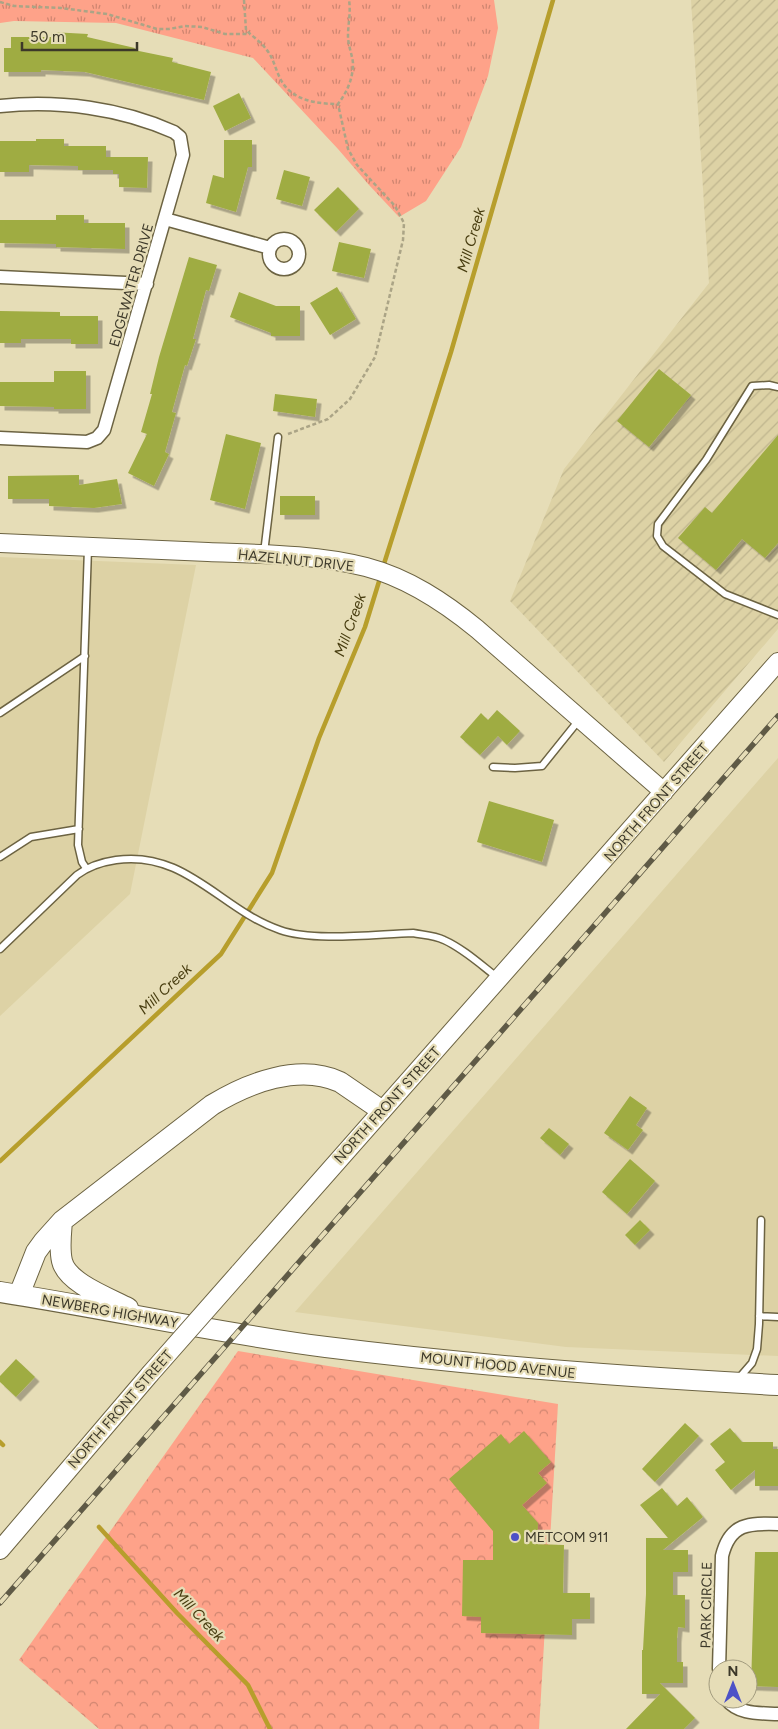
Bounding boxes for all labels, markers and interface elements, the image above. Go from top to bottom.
scale bar [22,20,138,52]
text: 50 m [30,28,65,46]
water label: Mill Creek [453,205,489,274]
street label: EDGEWATER DRIVE [106,221,157,349]
street label: HAZELNUT DRIVE [237,546,355,575]
water label: Mill Creek [330,590,370,659]
street label: NORTH FRONT STREET [601,740,712,865]
water label: Mill Creek [135,959,196,1018]
street label: NORTH FRONT STREET [331,1043,444,1167]
street label: NEWBERG HIGHWAY [40,1291,180,1332]
street label: NORTH FRONT STREET [65,1347,176,1472]
street label: MOUNT HOOD AVENUE [420,1349,576,1382]
place label: METCOM 911 [525,1529,609,1546]
marker: METCOM 911 [509,1531,521,1543]
street label: PARK CIRCLE [697,1562,716,1648]
water label: Mill Creek [170,1585,229,1646]
north arrow [708,1659,758,1709]
text: N [728,1663,738,1680]

